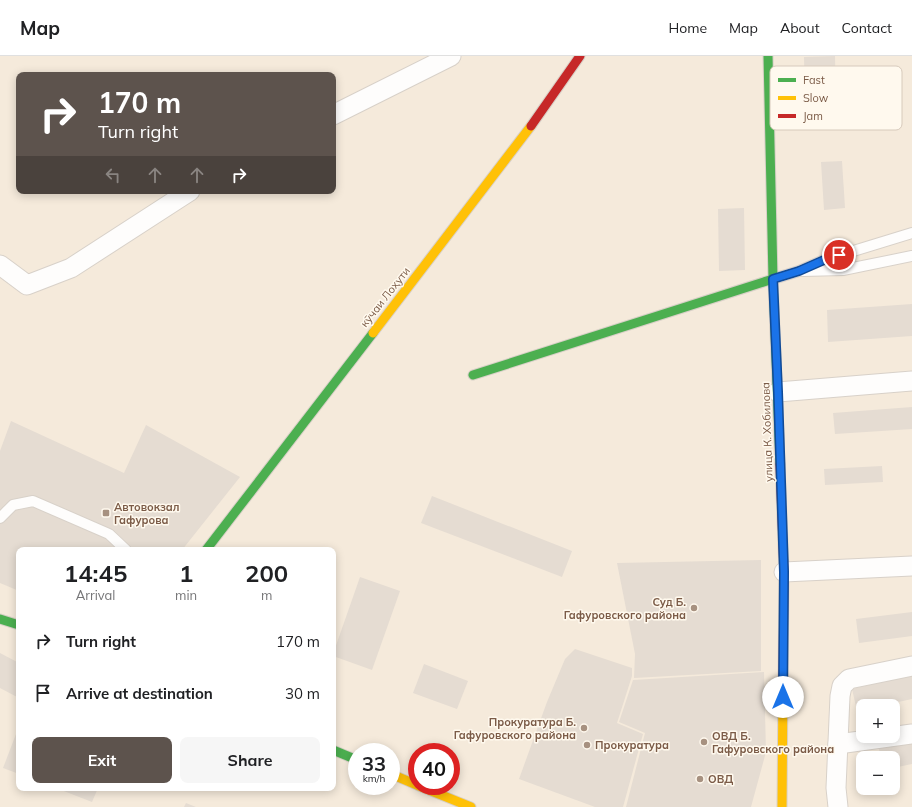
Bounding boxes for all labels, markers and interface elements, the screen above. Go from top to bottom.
text: Map [20,16,60,40]
text: Home [668,19,707,37]
text: Map [729,19,758,37]
text: About [780,19,820,37]
text: Contact [842,19,892,37]
legend [770,66,902,130]
text: Fast [803,73,825,87]
text: 170 m [98,85,181,120]
icon: right [32,88,84,140]
text: Slow [803,91,829,105]
text: Jam [803,109,823,123]
text: Turn right [98,120,178,143]
icon: left [102,164,124,186]
icon: ahead [144,164,166,186]
icon: ahead [186,164,208,186]
icon: right [228,164,250,186]
pin [822,238,856,272]
icon: arrive [828,244,850,266]
street label: кӯчаи Лоҳути [357,264,413,330]
street label: улица К. Хобилова [758,382,776,482]
place label: Автовокзал Гафурова [114,500,179,527]
marker: Автовокзал Гафурова [101,508,111,518]
text: 14:45 [64,558,127,588]
text: 1 [179,558,193,588]
text: 200 [245,558,288,588]
text: Arrival [76,587,115,603]
text: min [175,587,197,603]
text: m [261,587,272,603]
place label: Суд Б. Гафуровского района [564,595,686,622]
marker: Суд Б. Гафуровского района [689,603,699,613]
icon: right [32,630,54,652]
text: Turn right [66,632,136,651]
text: 170 m [276,632,320,651]
position arrow [762,676,804,718]
icon: arrive [32,682,54,704]
text: Arrive at destination [66,684,213,703]
text: 30 m [285,684,320,703]
map controls [856,699,900,795]
button: + [856,699,900,743]
place label: Прокуратура Б. Гафуровского района [454,715,576,742]
marker: Прокуратура Б. Гафуровского района [579,723,589,733]
place label: ОВД Б. Гафуровского района [712,729,834,756]
button: Exit [32,737,172,783]
button: Share [180,737,320,783]
marker: ОВД Б. Гафуровского района [699,737,709,747]
place label: Прокуратура [595,738,669,752]
marker: Прокуратура [582,740,592,750]
speed limit sign: 40 [408,743,460,795]
text: 33 [362,751,386,776]
button: − [856,751,900,795]
text: km/h [363,772,385,785]
place label: ОВД [708,772,733,786]
marker: ОВД [695,774,705,784]

